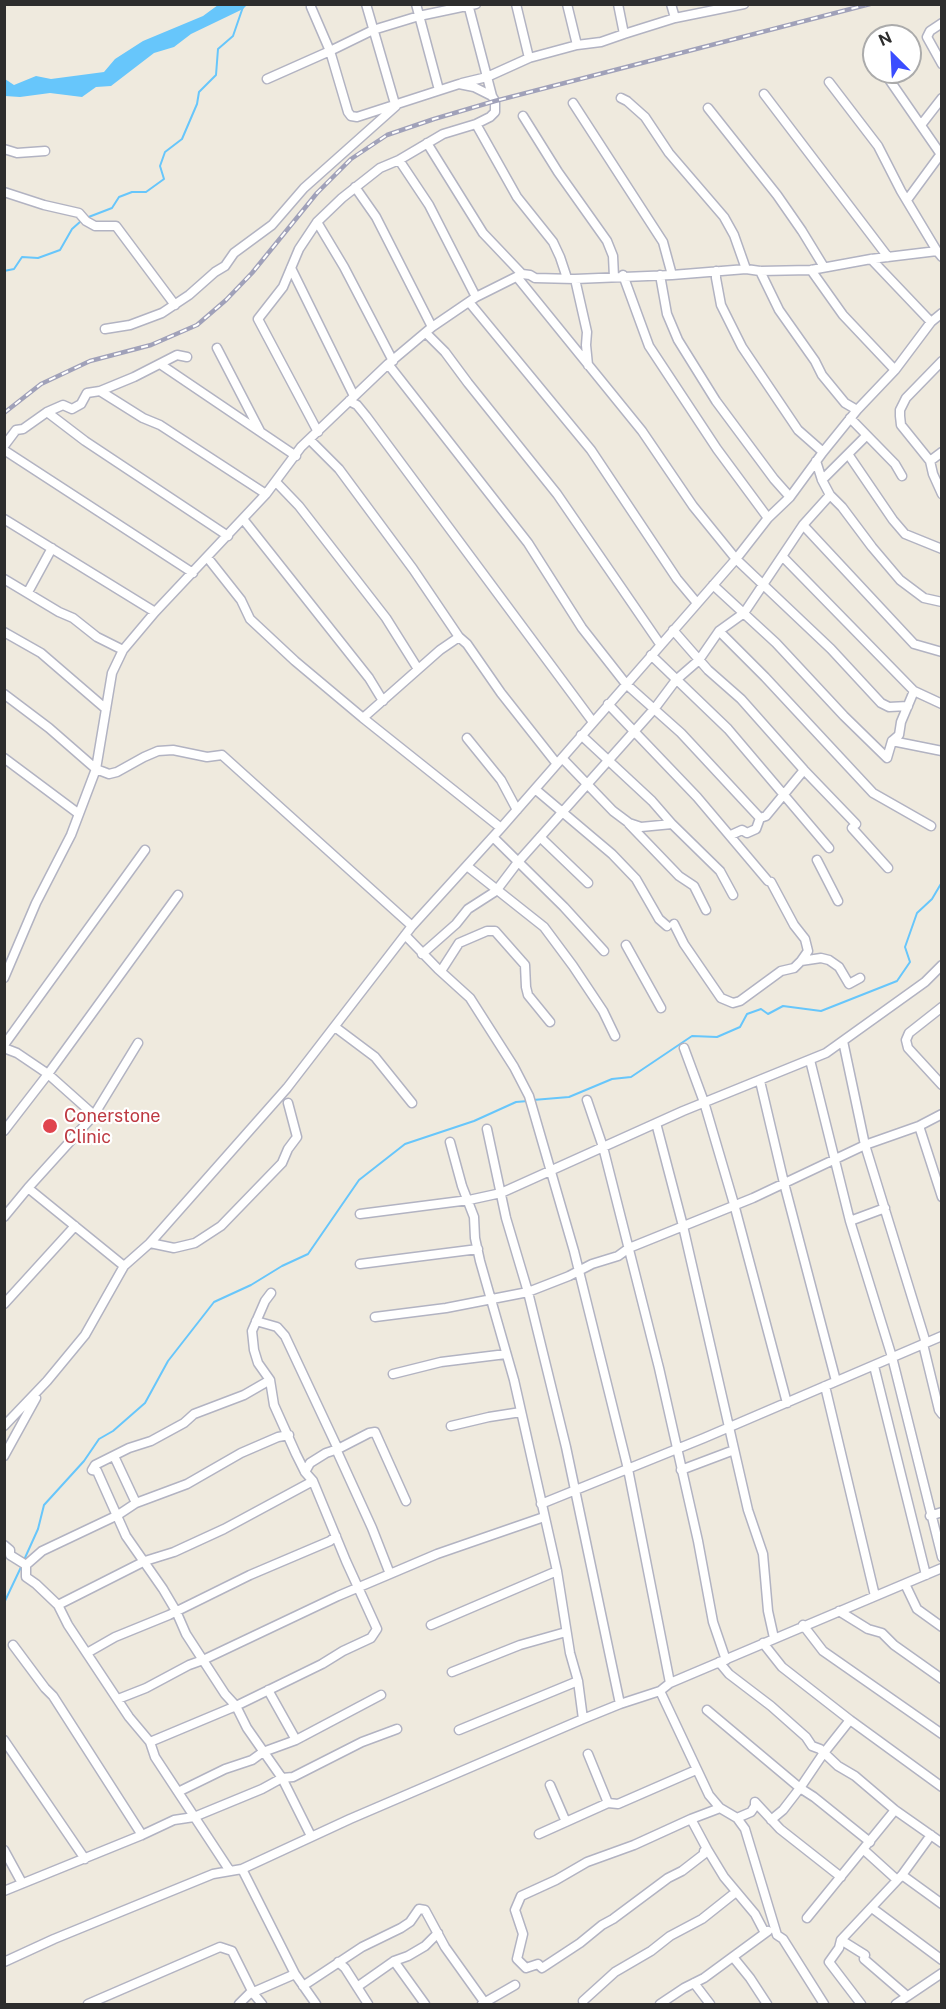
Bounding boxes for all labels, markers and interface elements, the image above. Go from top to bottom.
north arrow [862,24,922,84]
text: N [876,28,895,50]
place label: Conerstone Clinic [64,1105,161,1148]
marker: Conerstone Clinic [41,1117,59,1135]

